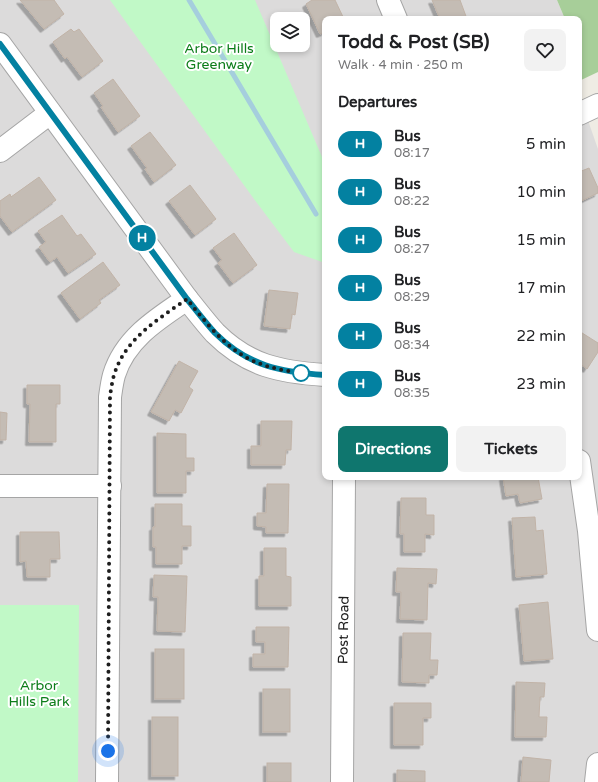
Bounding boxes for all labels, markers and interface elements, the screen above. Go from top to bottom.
map controls [270,12,310,52]
button: layers [270,12,310,52]
button: heart [524,29,566,71]
text: Todd & Post (SB) [338,31,489,53]
park label: Arbor Hills Greenway [184,40,254,73]
text: Walk · 4 min · 250 m [338,57,463,73]
text: Departures [338,93,417,111]
text: Bus [394,127,421,145]
text: H [355,135,365,152]
text: 5 min [526,135,566,153]
text: 08:17 [394,145,430,161]
text: Bus [394,175,421,193]
text: H [355,183,365,200]
text: 10 min [517,183,566,201]
text: 08:22 [394,193,430,209]
text: Bus [394,223,421,241]
line badge: H [129,225,155,251]
text: H [137,229,147,246]
text: H [355,231,365,248]
text: 15 min [517,231,566,249]
text: 08:27 [394,241,430,257]
text: Bus [394,271,421,289]
text: H [355,279,365,296]
text: 17 min [517,279,566,297]
text: 08:29 [394,289,430,305]
text: Bus [394,319,421,337]
text: H [355,327,365,344]
text: 22 min [517,327,566,345]
text: 08:34 [394,337,430,353]
unlabelled marker [292,364,310,382]
text: Bus [394,367,421,385]
text: H [355,375,365,392]
text: 23 min [517,375,566,393]
text: 08:35 [394,385,430,401]
button: Directions [338,426,448,472]
button: Tickets [456,426,566,472]
street label: Post Road [334,596,353,664]
park label: Arbor Hills Park [8,677,70,710]
your location [98,741,118,761]

